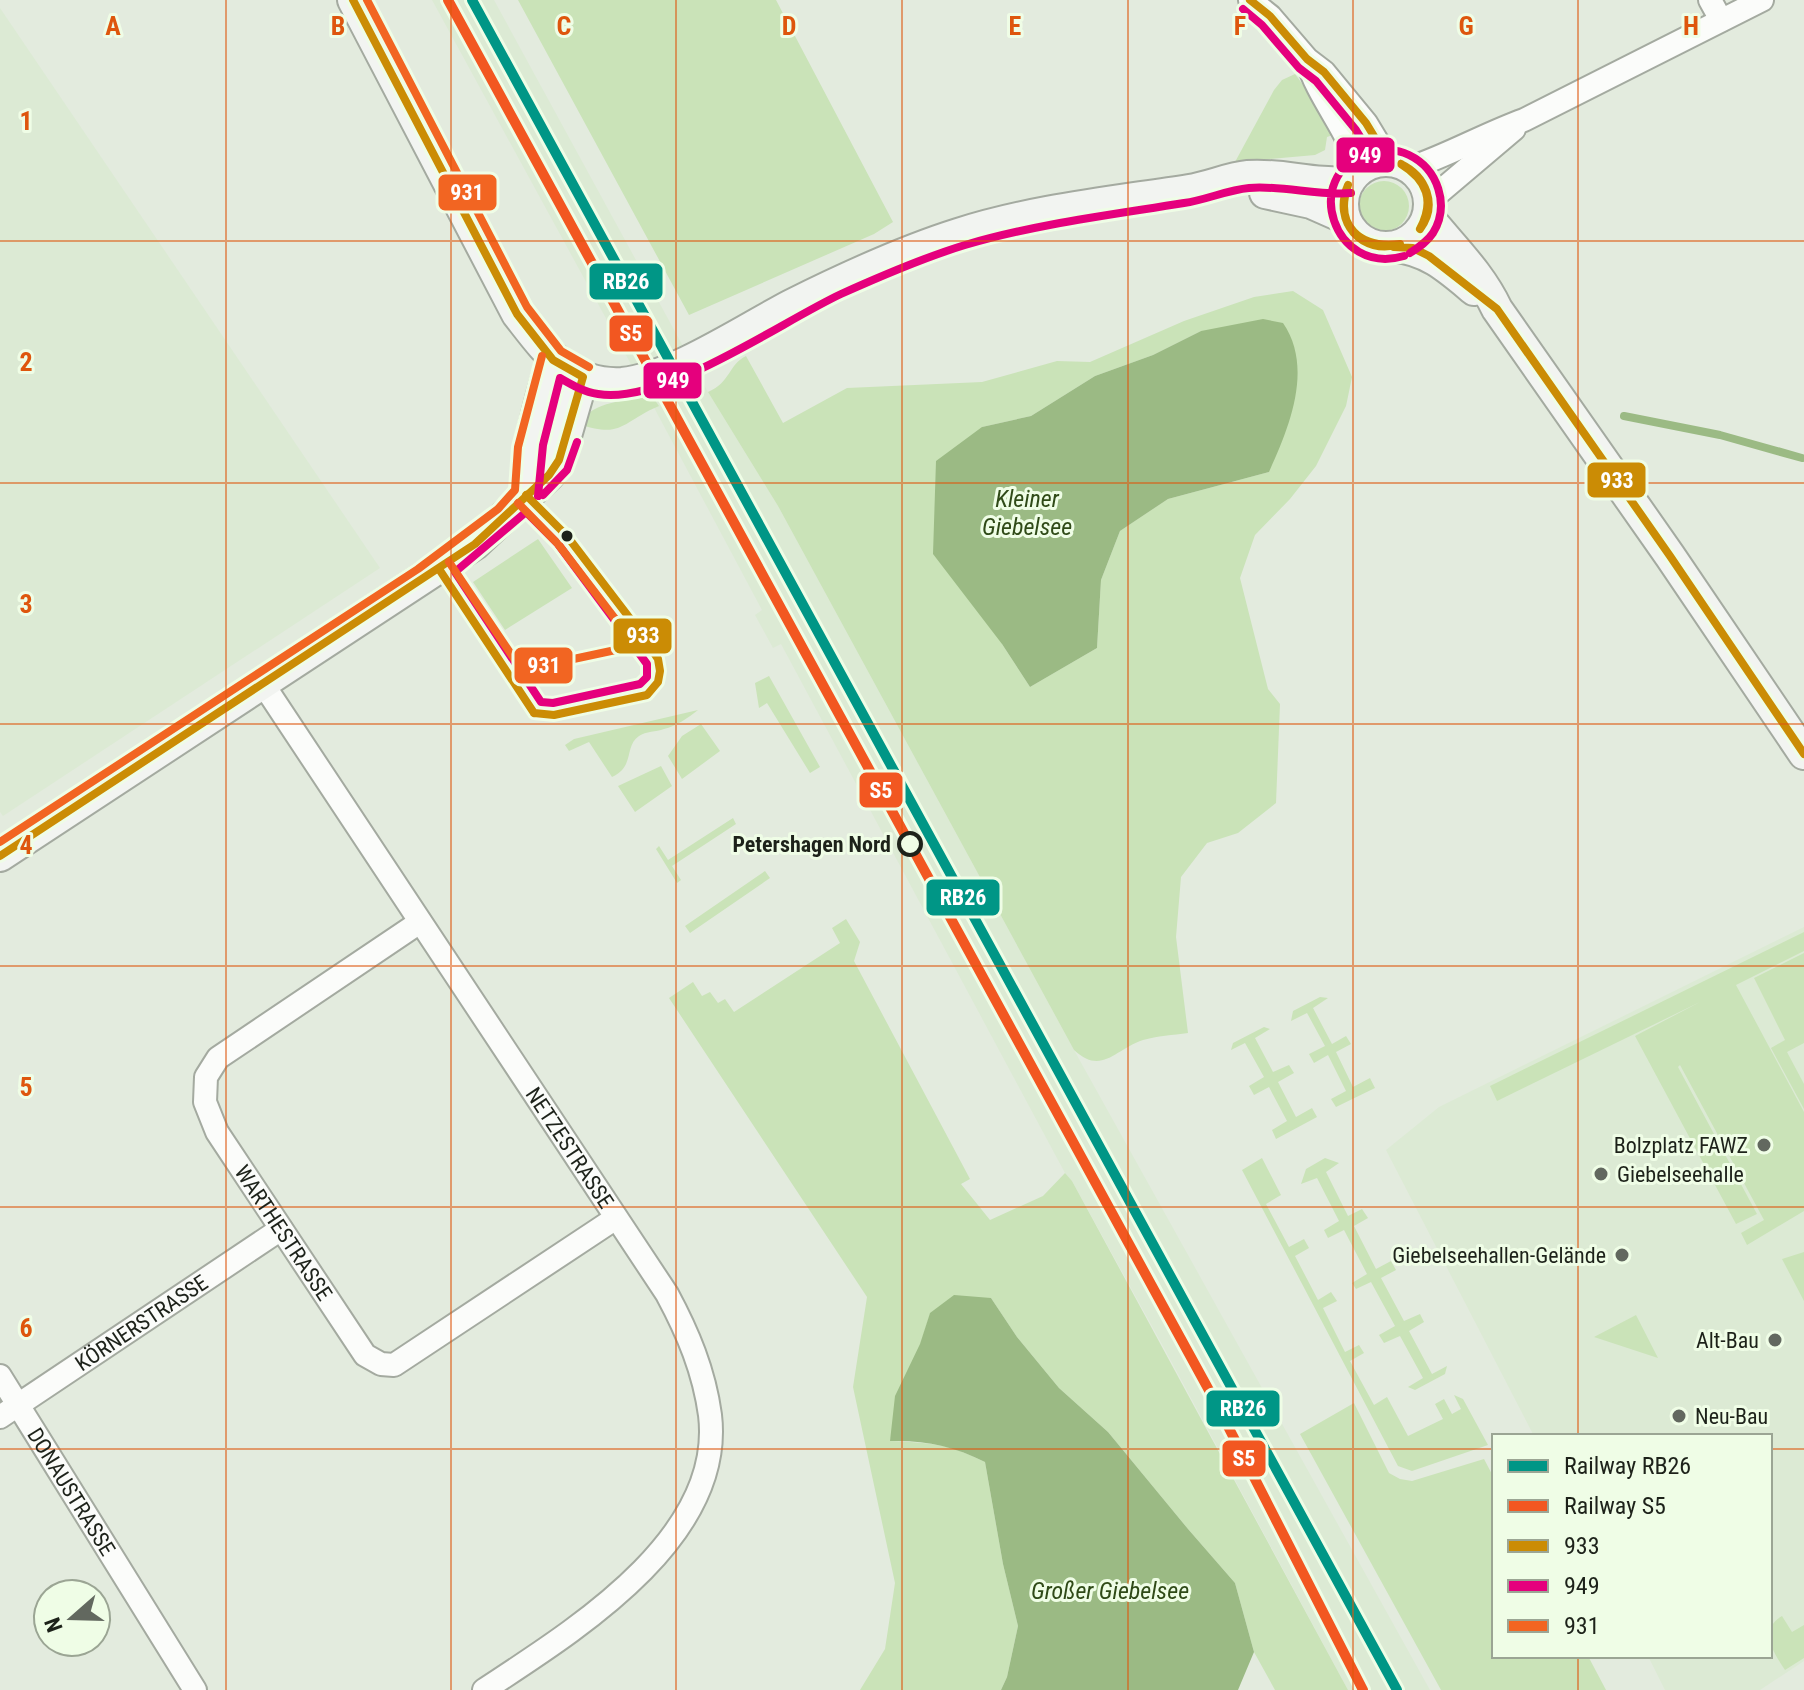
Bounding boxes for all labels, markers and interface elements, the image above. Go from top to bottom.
text: A [105,11,121,41]
text: B [331,11,345,41]
text: C [557,11,572,41]
text: D [782,11,796,41]
text: E [1009,11,1022,41]
text: F [1234,11,1246,41]
text: G [1458,11,1474,41]
text: H [1683,11,1699,41]
text: 1 [19,106,33,136]
line badge: 949 [1335,136,1396,174]
text: 949 [1348,143,1382,168]
line badge: 931 [437,173,498,212]
text: 931 [450,180,484,205]
line badge: RB26 [588,262,664,301]
text: RB26 [603,269,649,294]
line badge: S5 [608,314,654,353]
text: S5 [620,321,643,346]
text: 2 [19,347,33,377]
line badge: 949 [642,361,703,400]
text: 949 [656,368,690,393]
line badge: 933 [1586,461,1647,499]
text: 933 [1600,468,1634,493]
water label: Kleiner Giebelsee [982,485,1072,541]
unlabelled marker [559,528,575,544]
text: 3 [19,589,33,619]
line badge: 933 [612,617,673,655]
text: 933 [626,623,660,648]
line badge: 931 [513,646,574,685]
text: 931 [527,653,561,678]
line badge: S5 [858,771,904,809]
text: S5 [870,778,893,803]
text: 4 [19,830,33,860]
place label: Petershagen Nord [732,832,891,857]
marker: Petershagen Nord [898,832,922,856]
line badge: RB26 [925,878,1001,917]
text: RB26 [940,885,986,910]
text: 5 [19,1072,33,1102]
street label: NETZESTRASSE [521,1082,619,1213]
place label: Bolzplatz FAWZ [1614,1133,1748,1158]
marker: Bolzplatz FAWZ [1755,1136,1773,1154]
street label: WARTHESTRASSE [230,1160,338,1305]
place label: Giebelseehalle [1617,1162,1744,1187]
marker: Giebelseehalle [1592,1165,1610,1183]
place label: Giebelseehallen-Gelände [1392,1243,1606,1268]
marker: Giebelseehallen-Gelände [1613,1246,1631,1264]
street label: KÖRNERSTRASSE [70,1269,212,1376]
text: 6 [19,1313,33,1343]
place label: Alt-Bau [1696,1328,1759,1353]
marker: Alt-Bau [1766,1331,1784,1349]
line badge: RB26 [1205,1389,1281,1428]
text: RB26 [1220,1396,1266,1421]
place label: Neu-Bau [1695,1404,1768,1429]
marker: Neu-Bau [1670,1407,1688,1425]
street label: DONAUSTRASSE [23,1423,121,1560]
legend [1492,1434,1772,1658]
line badge: S5 [1221,1439,1267,1478]
text: S5 [1233,1446,1256,1471]
text: Railway RB26 [1564,1452,1691,1480]
text: Railway S5 [1564,1492,1666,1520]
text: 933 [1564,1532,1600,1560]
text: 949 [1564,1572,1600,1600]
water label: Großer Giebelsee [1031,1577,1189,1605]
north arrow [32,1578,112,1658]
text: 931 [1564,1612,1600,1640]
text: N [40,1614,68,1635]

